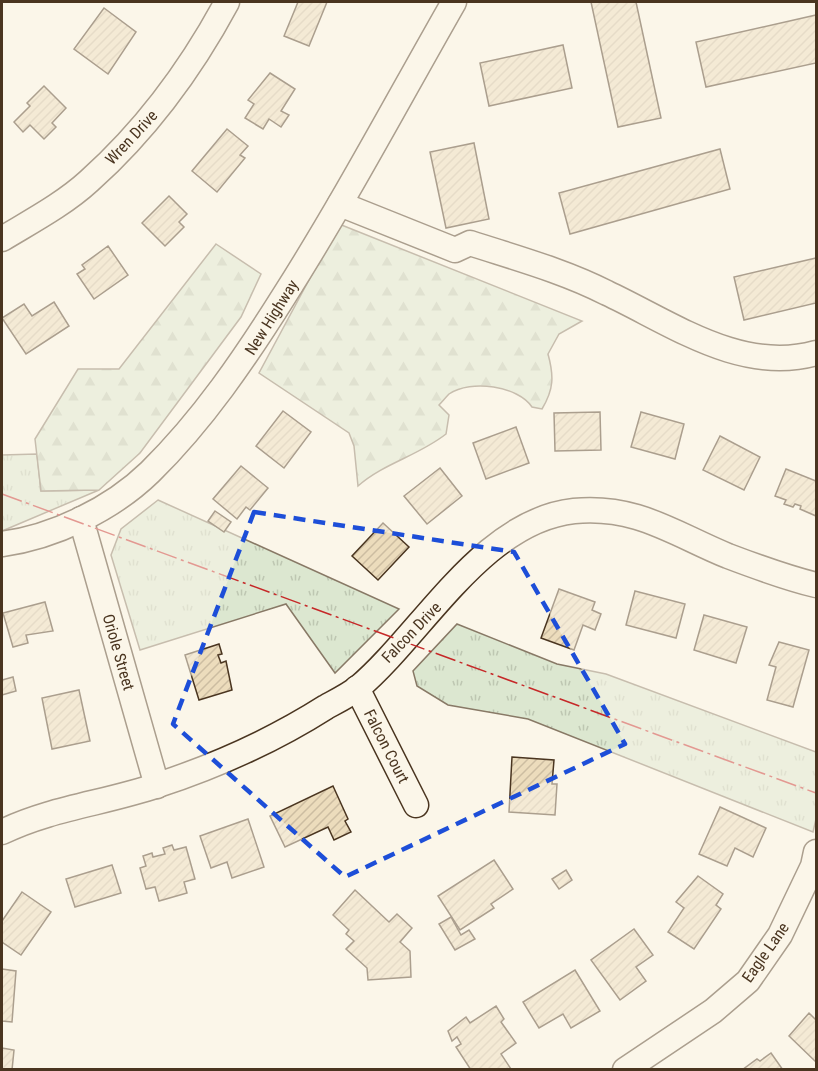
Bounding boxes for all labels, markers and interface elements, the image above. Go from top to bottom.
street label: Wren Drive [101,106,161,169]
street label: New Highway [241,276,302,358]
street label: Falcon Drive [378,598,445,667]
street label: Oriole Street [99,612,139,693]
street label: Falcon Court [360,706,413,787]
street label: Eagle Lane [738,919,793,986]

